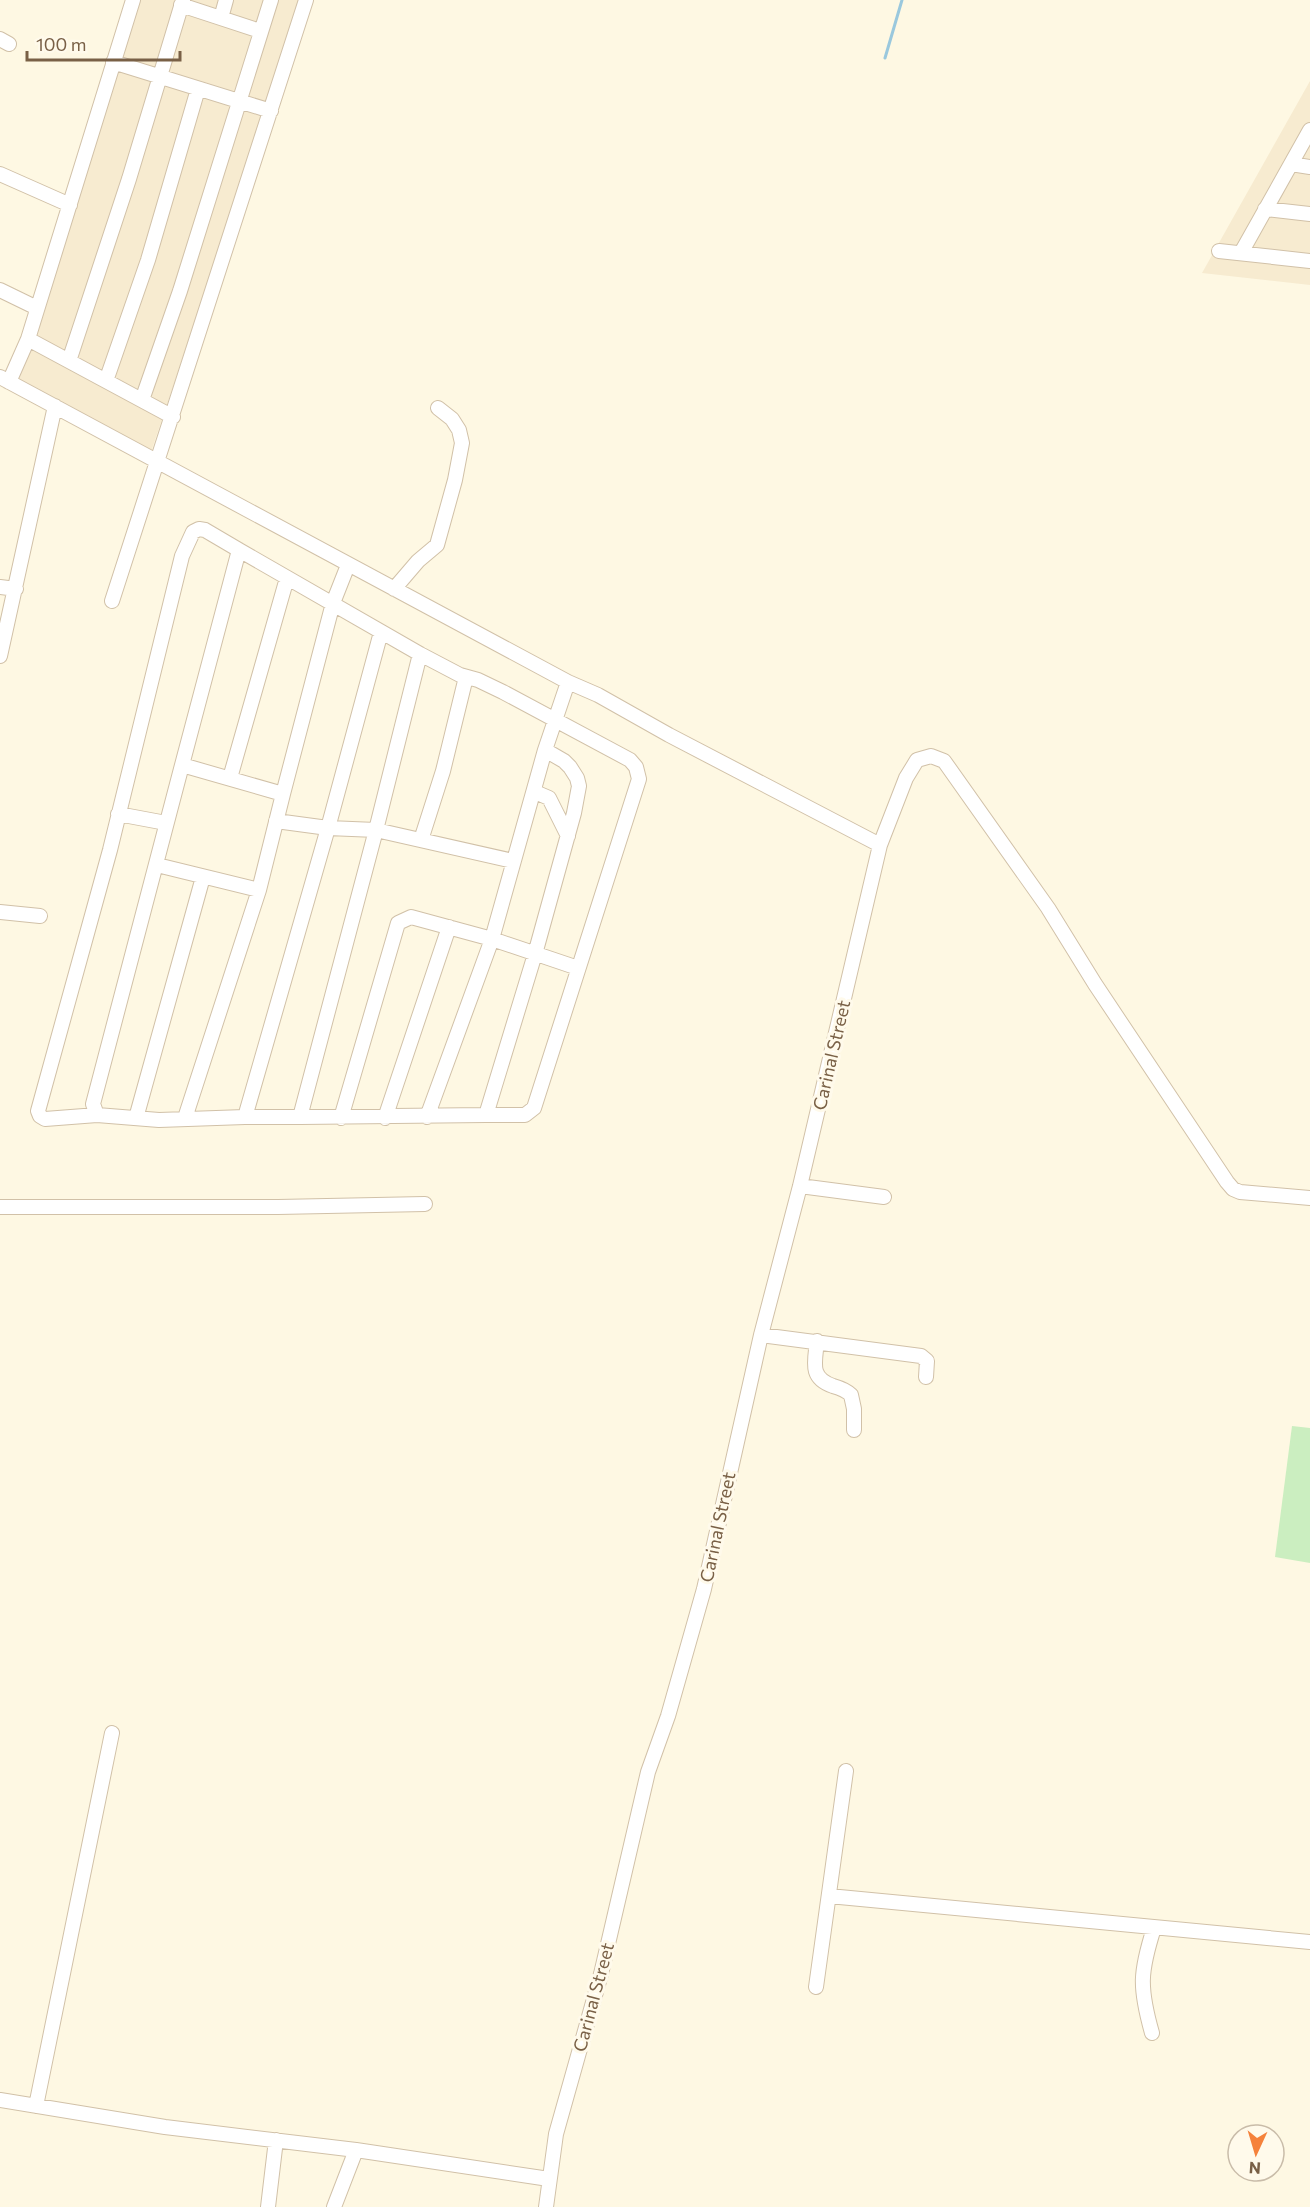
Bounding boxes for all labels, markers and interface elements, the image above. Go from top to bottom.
scale bar [27,24,180,62]
text: 100 m [36,33,86,55]
street label: Carinal Street [808,998,854,1112]
street label: Carinal Street [695,1470,739,1584]
street label: Carinal Street [568,1940,618,2054]
north arrow [1226,2123,1286,2183]
text: N [1248,2159,1262,2178]

